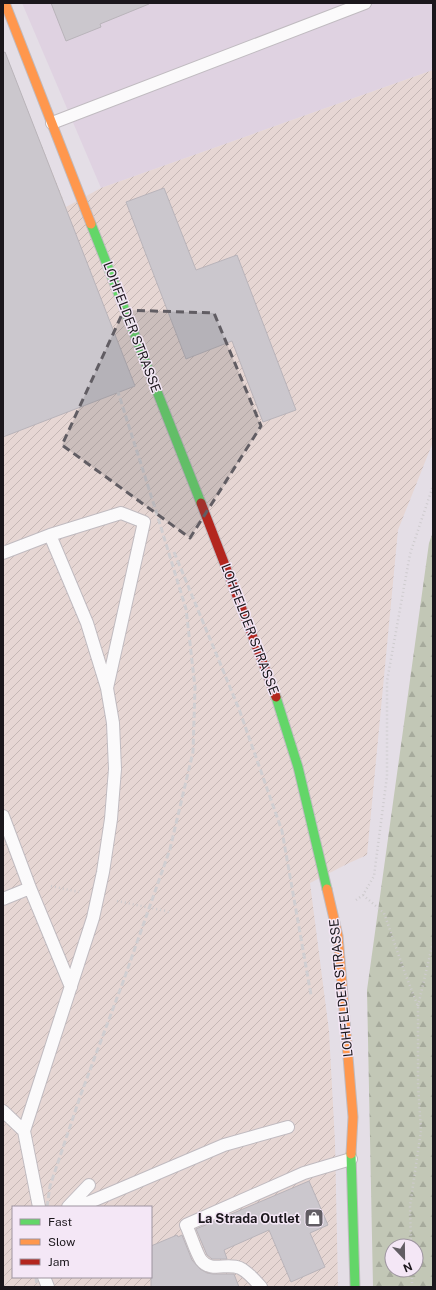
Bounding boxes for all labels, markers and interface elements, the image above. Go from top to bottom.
street label: LOHFELDER STRASSE [100,259,164,395]
street label: LOHFELDER STRASSE [218,561,282,697]
street label: LOHFELDER STRASSE [326,918,356,1058]
legend [12,1206,152,1278]
shop icon: La Strada Outlet [303,1207,325,1229]
place label: La Strada Outlet [198,1211,300,1226]
text: Fast [48,1215,73,1229]
text: Slow [48,1235,76,1249]
north arrow [384,1238,424,1278]
text: Jam [48,1255,70,1269]
text: N [402,1260,414,1274]

